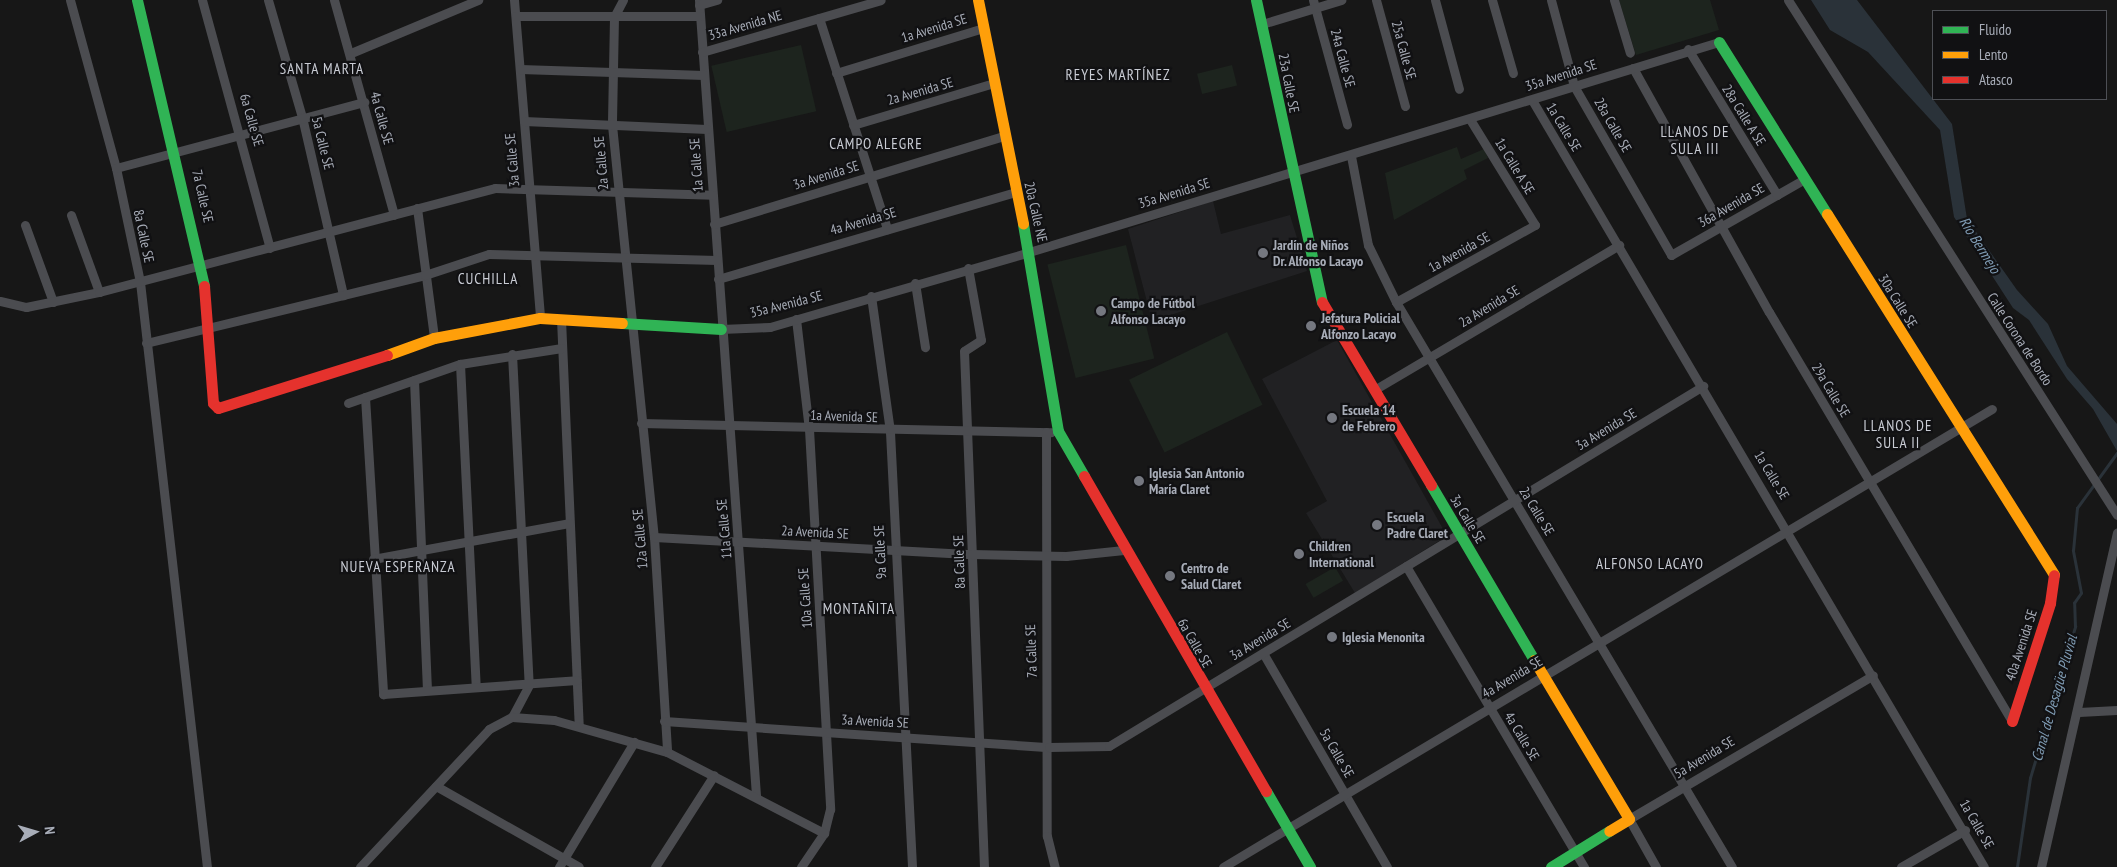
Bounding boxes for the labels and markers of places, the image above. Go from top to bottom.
place label: Jardín de Niños Dr. Alfonso Lacayo [1273,237,1365,270]
marker: Jardín de Niños Dr. Alfonso Lacayo [1257,247,1269,259]
place label: Campo de Fútbol Alfonso Lacayo [1111,295,1195,328]
marker: Campo de Fútbol Alfonso Lacayo [1095,305,1107,317]
place label: Jefatura Policial Alfonzo Lacayo [1321,310,1400,342]
marker: Jefatura Policial Alfonzo Lacayo [1305,320,1317,332]
place label: Escuela 14 de Febrero [1342,402,1396,434]
marker: Escuela 14 de Febrero [1326,412,1338,424]
place label: Iglesia San Antonio María Claret [1149,465,1245,498]
marker: Iglesia San Antonio María Claret [1133,475,1145,487]
place label: Escuela Padre Claret [1387,509,1448,542]
marker: Escuela Padre Claret [1371,519,1383,531]
place label: Children International [1309,538,1374,570]
marker: Children International [1293,548,1305,560]
place label: Centro de Salud Claret [1181,560,1241,592]
marker: Centro de Salud Claret [1163,569,1177,583]
place label: Iglesia Menonita [1342,629,1425,645]
marker: Iglesia Menonita [1326,631,1338,643]

